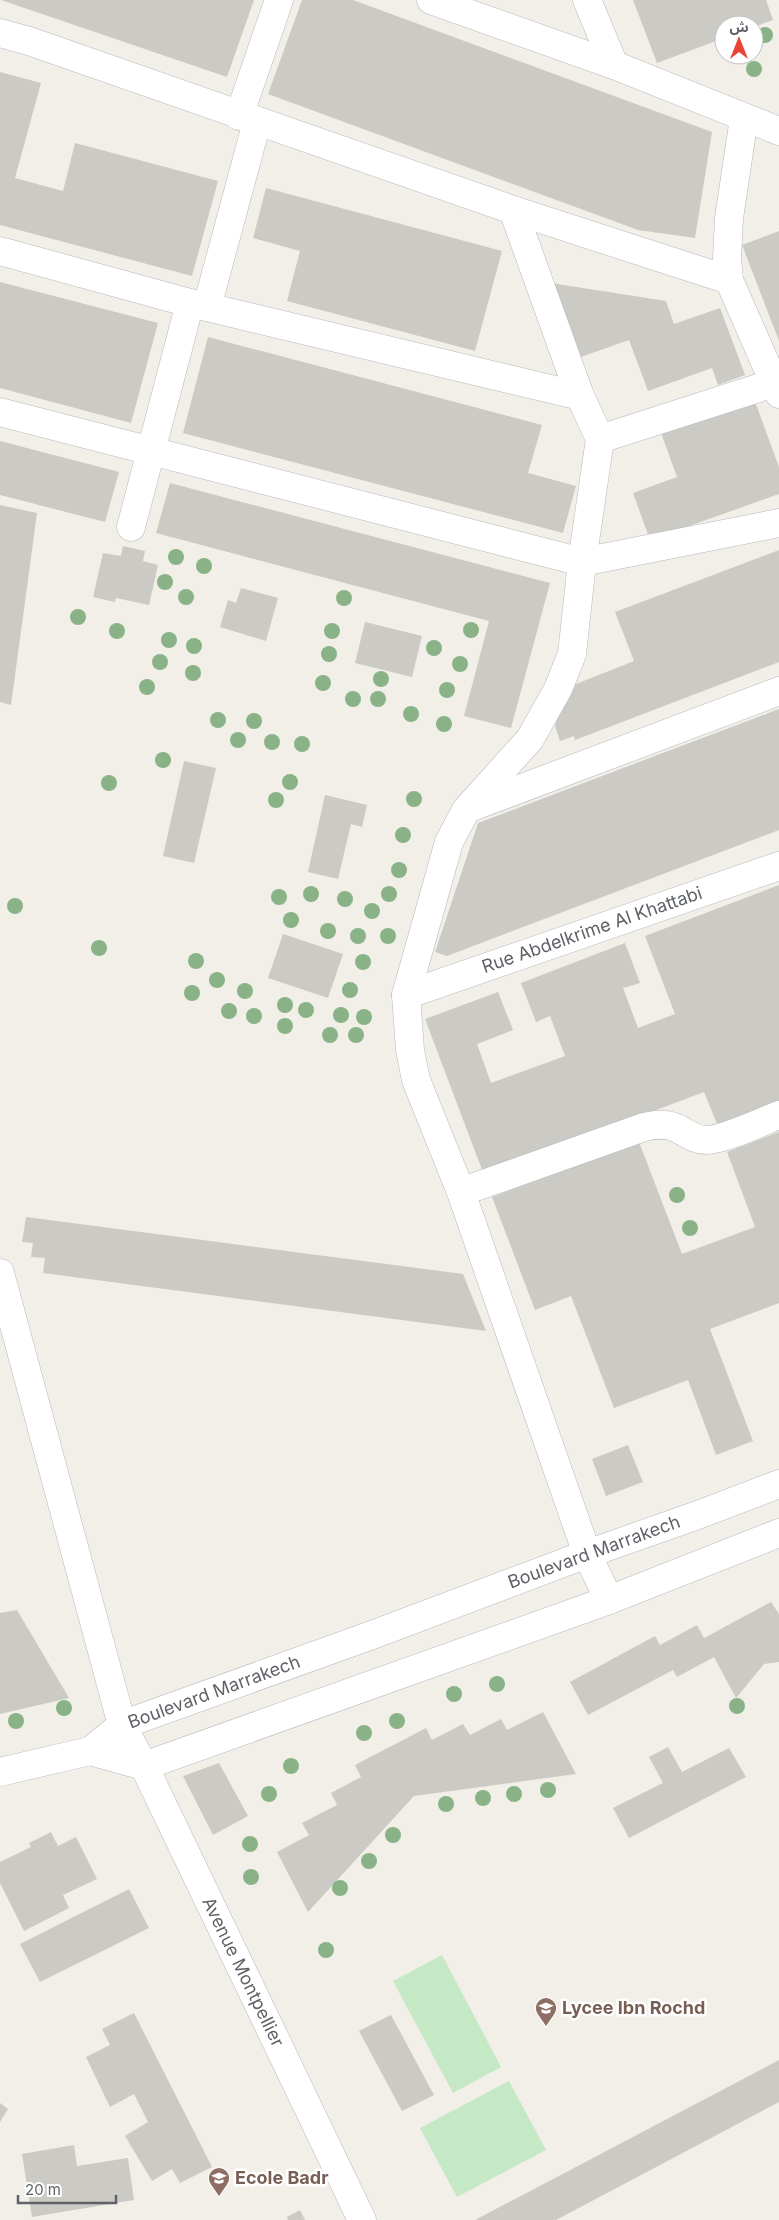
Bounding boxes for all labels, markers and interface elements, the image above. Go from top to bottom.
north arrow [714,15,764,65]
text: ش [729,18,749,35]
street label: Rue Abdelkrime Al Khattabi [479,882,705,977]
street label: Boulevard Marrakech [505,1511,683,1592]
street label: Boulevard Marrakech [125,1651,303,1732]
street label: Avenue Montpellier [198,1894,289,2050]
school or university icon: Lycee Ibn Rochd [534,1996,558,2027]
place label: Lycee Ibn Rochd [562,1997,705,2018]
school or university icon: Ecole Badr [207,2166,231,2197]
place label: Ecole Badr [235,2167,328,2188]
scale bar [18,2172,115,2204]
text: 20 m [25,2180,61,2199]

